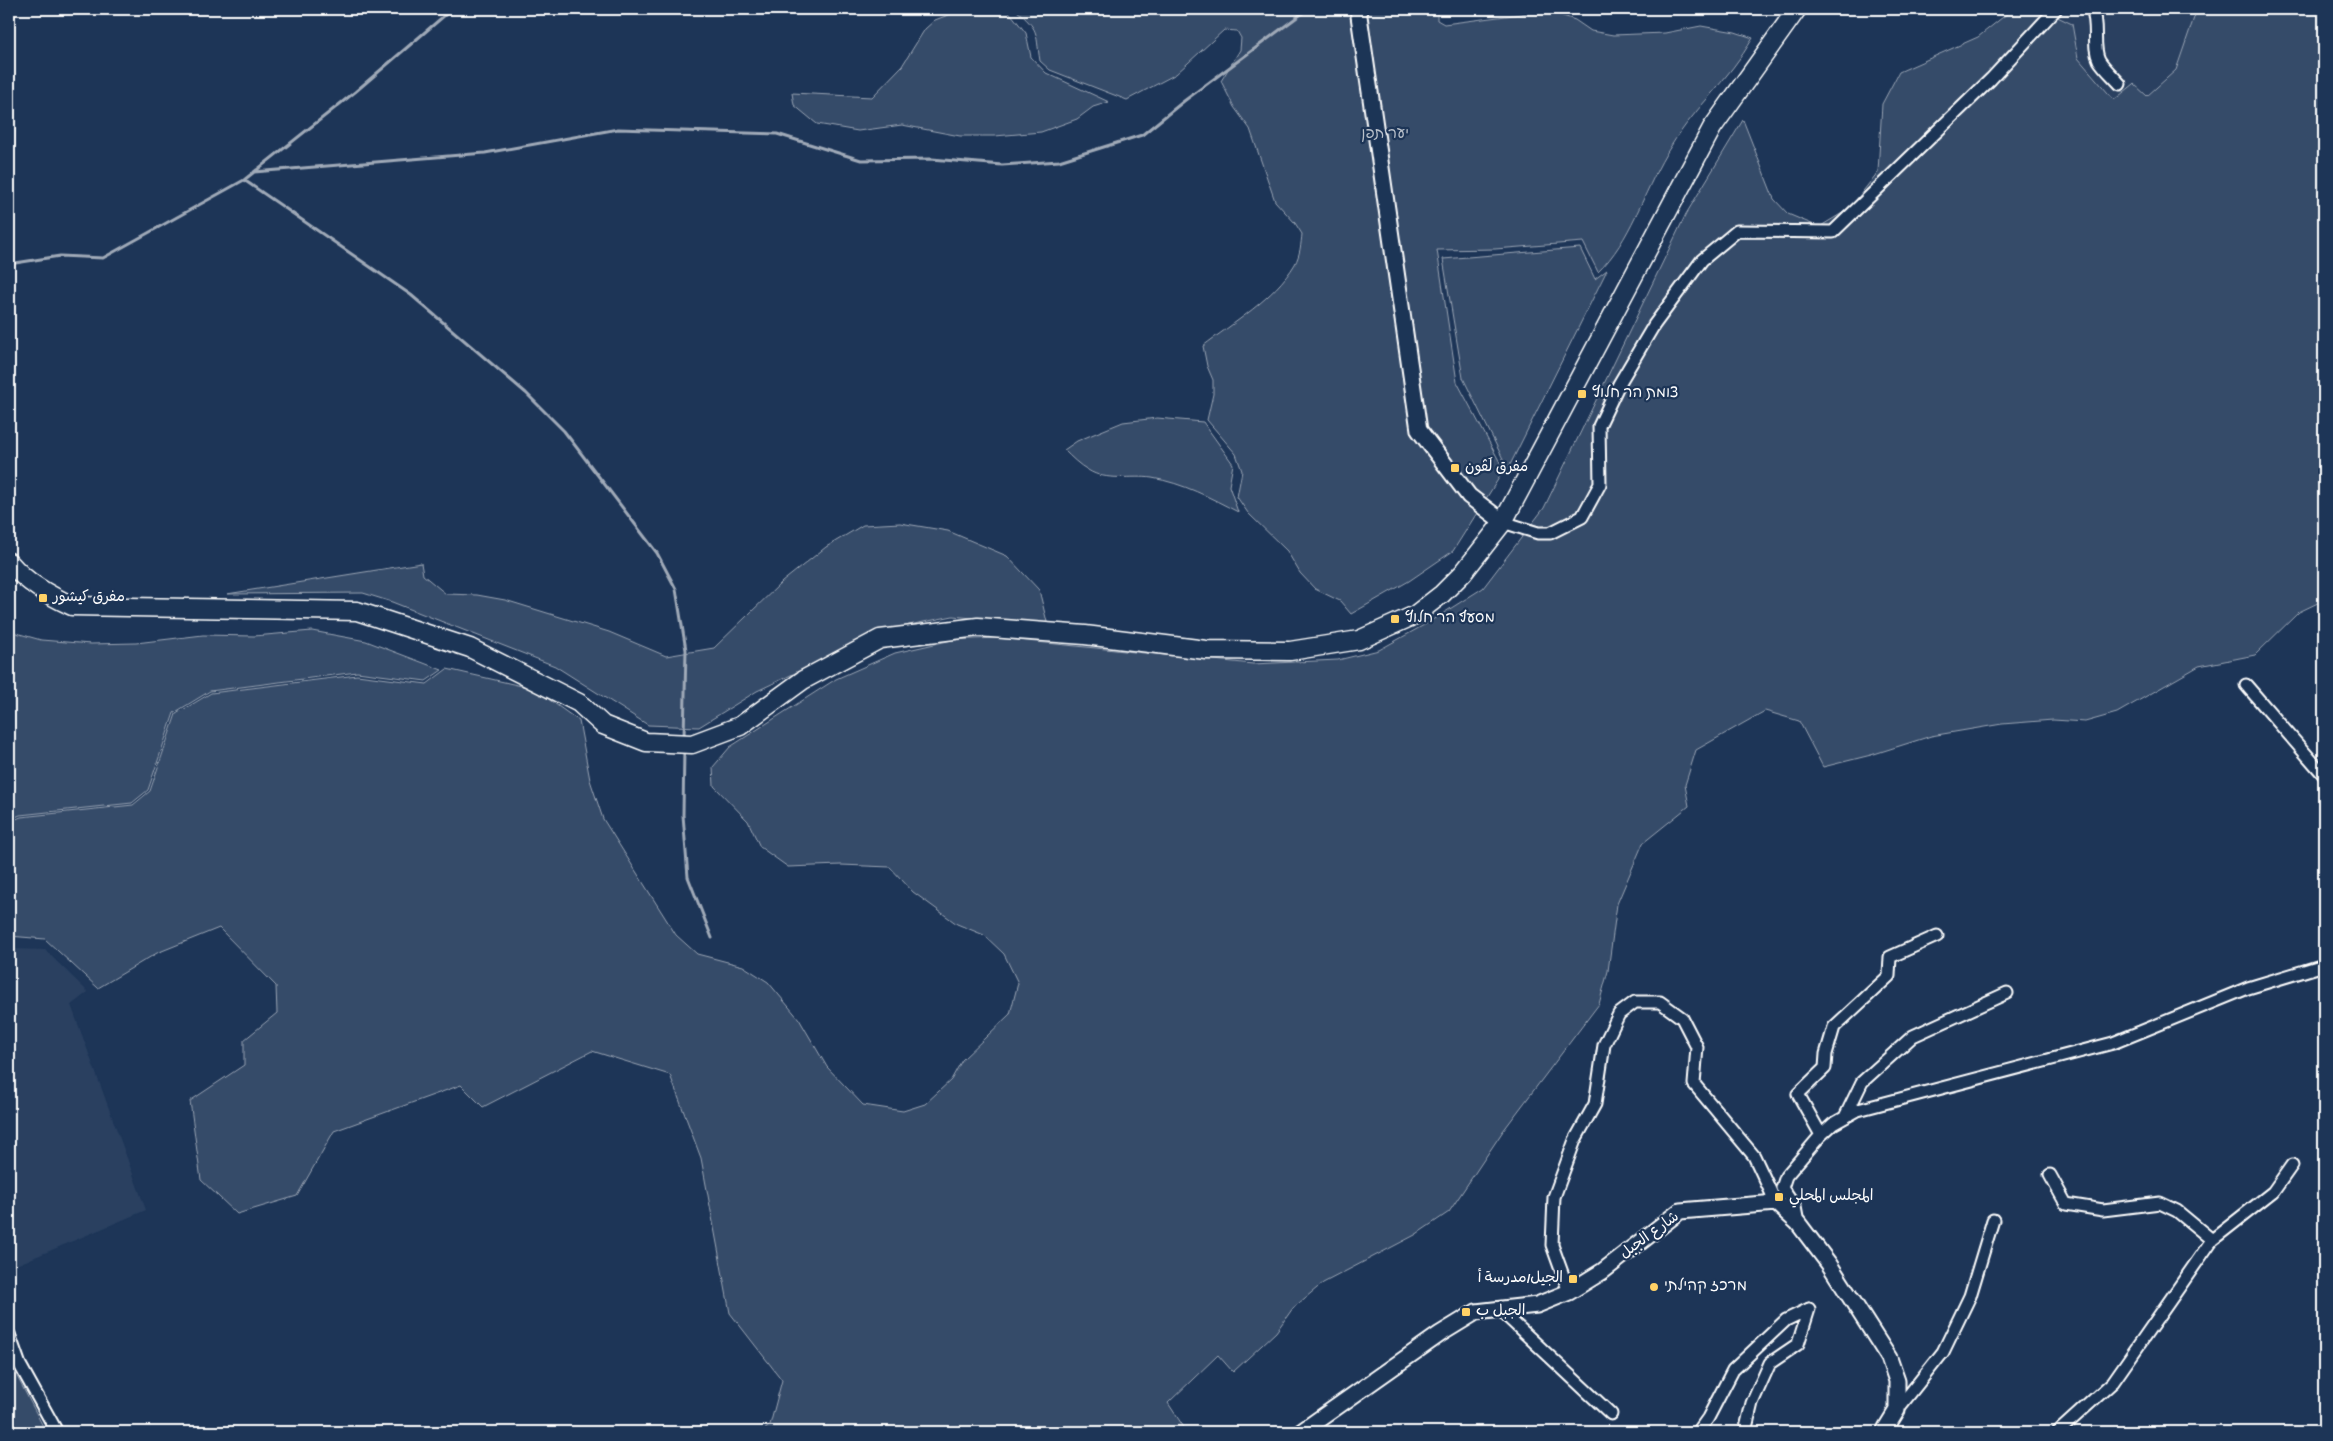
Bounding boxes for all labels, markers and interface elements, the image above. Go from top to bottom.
park label: יער תפן [1361,126,1409,144]
place label: צומת הר חלוץ [1592,384,1678,403]
marker: צומת הר חלוץ [1576,388,1588,400]
place label: مفرق لَڤون [1465,457,1528,477]
marker: مفرق لَڤون [1449,462,1461,474]
place label: مفرق كيشور [52,589,125,607]
marker: مفرق كيشور [37,592,49,604]
place label: מסעף הר חלוץ [1405,609,1495,628]
marker: מסעף הר חלוץ [1389,613,1401,625]
place label: المجلس المحلي [1789,1188,1873,1208]
marker: المجلس المحلي [1773,1191,1785,1203]
street label: شارع الجبل [1617,1209,1683,1263]
place label: الجيل/مدرسة أ [1478,1268,1563,1288]
marker: الجيل/مدرسة أ [1567,1273,1579,1285]
place label: מרכז קהילתי [1664,1277,1747,1296]
marker: מרכז קהילתי [1648,1281,1660,1293]
place label: الجبل ب [1476,1303,1525,1321]
marker: الجبل ب [1460,1306,1472,1318]

